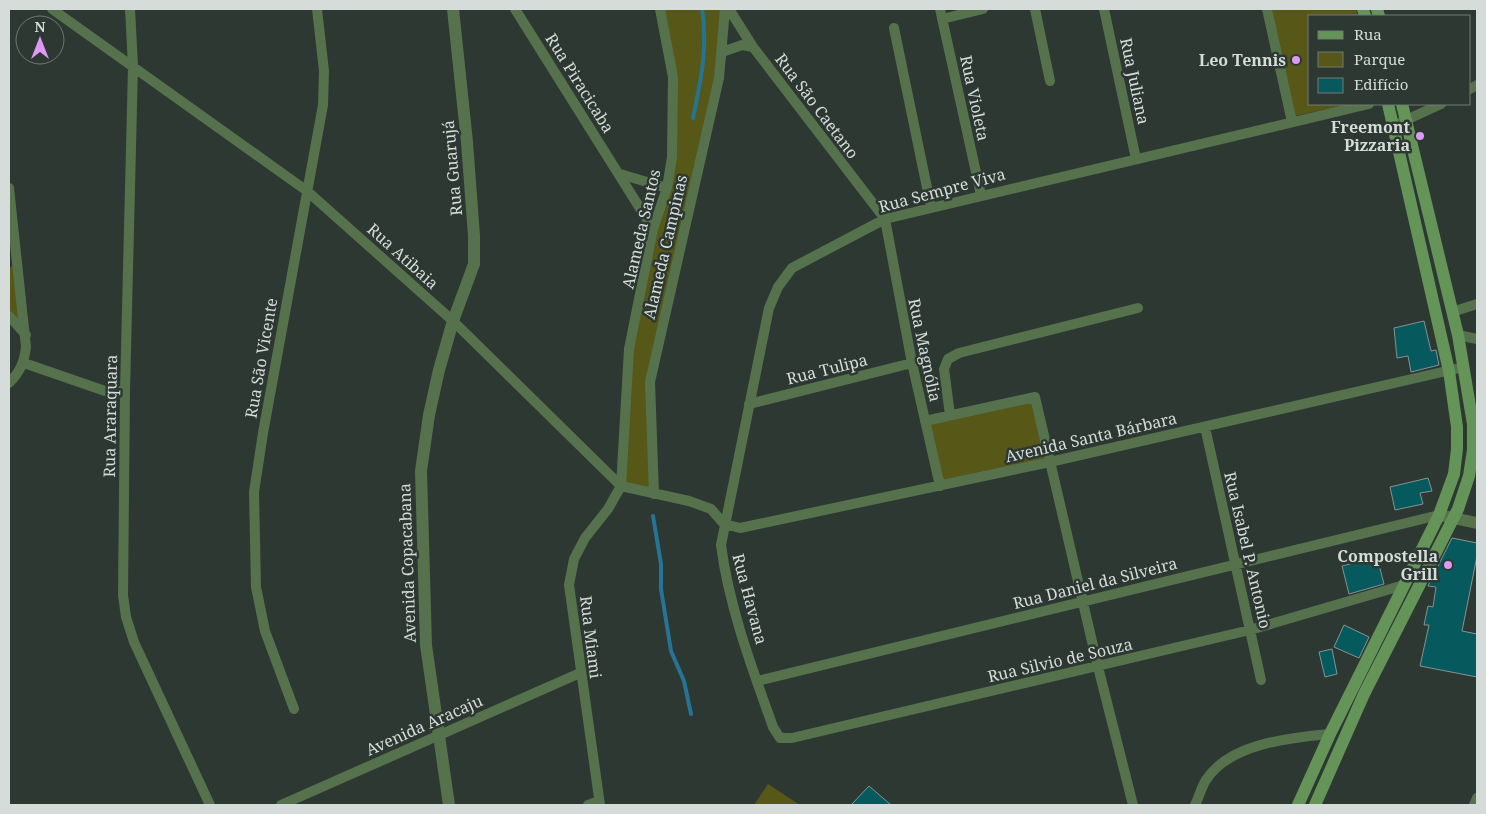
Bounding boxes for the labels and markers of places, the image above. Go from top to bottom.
place label: Leo Tennis [1199,49,1286,71]
marker: Leo Tennis [1290,54,1302,66]
place label: Freemont Pizzaria [1331,116,1411,156]
marker: Freemont Pizzaria [1414,130,1426,142]
place label: Compostella Grill [1337,545,1438,585]
marker: Compostella Grill [1442,559,1454,571]

